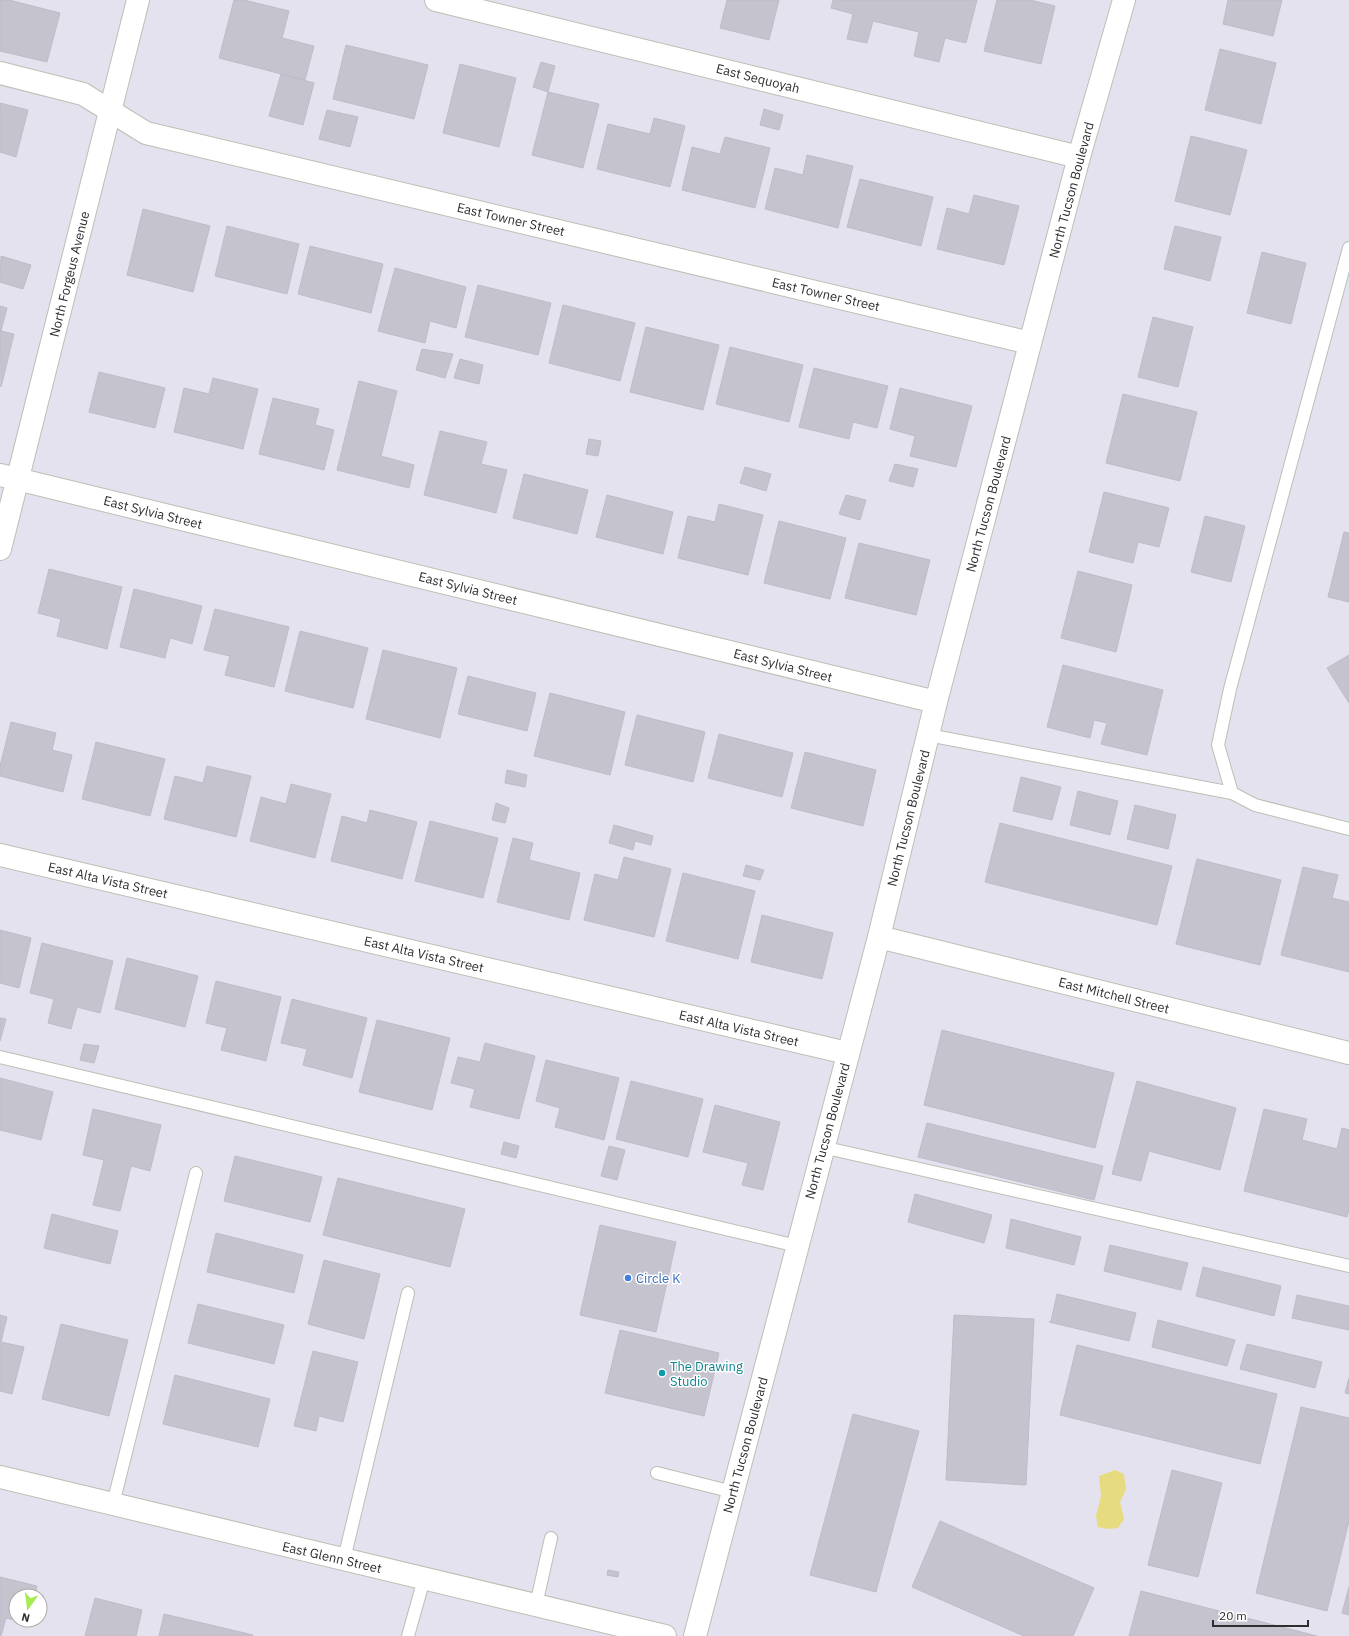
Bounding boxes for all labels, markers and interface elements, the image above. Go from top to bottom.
street label: East Sequoyah [714,60,802,97]
street label: North Tucson Boulevard [1045,120,1098,260]
street label: East Towner Street [455,199,566,240]
street label: North Forgeus Avenue [46,209,93,339]
street label: East Towner Street [770,274,881,315]
street label: North Tucson Boulevard [962,434,1015,574]
street label: East Sylvia Street [102,492,204,533]
street label: East Sylvia Street [417,568,519,609]
street label: East Sylvia Street [732,645,834,686]
street label: North Tucson Boulevard [883,748,934,888]
street label: East Alta Vista Street [46,858,169,903]
street label: East Alta Vista Street [362,932,485,977]
street label: East Mitchell Street [1057,974,1171,1017]
street label: East Alta Vista Street [677,1006,800,1051]
street label: North Tucson Boulevard [801,1061,854,1201]
place label: Circle K [636,1270,681,1287]
marker: Circle K [623,1273,633,1283]
place label: The Drawing Studio [670,1358,743,1390]
marker: The Drawing Studio [657,1368,667,1378]
street label: North Tucson Boulevard [719,1375,772,1515]
street label: East Glenn Street [280,1538,383,1577]
north arrow [8,1588,48,1628]
scale bar [1213,1602,1308,1628]
text: 20 m [1219,1608,1247,1623]
text: N [20,1610,31,1625]

